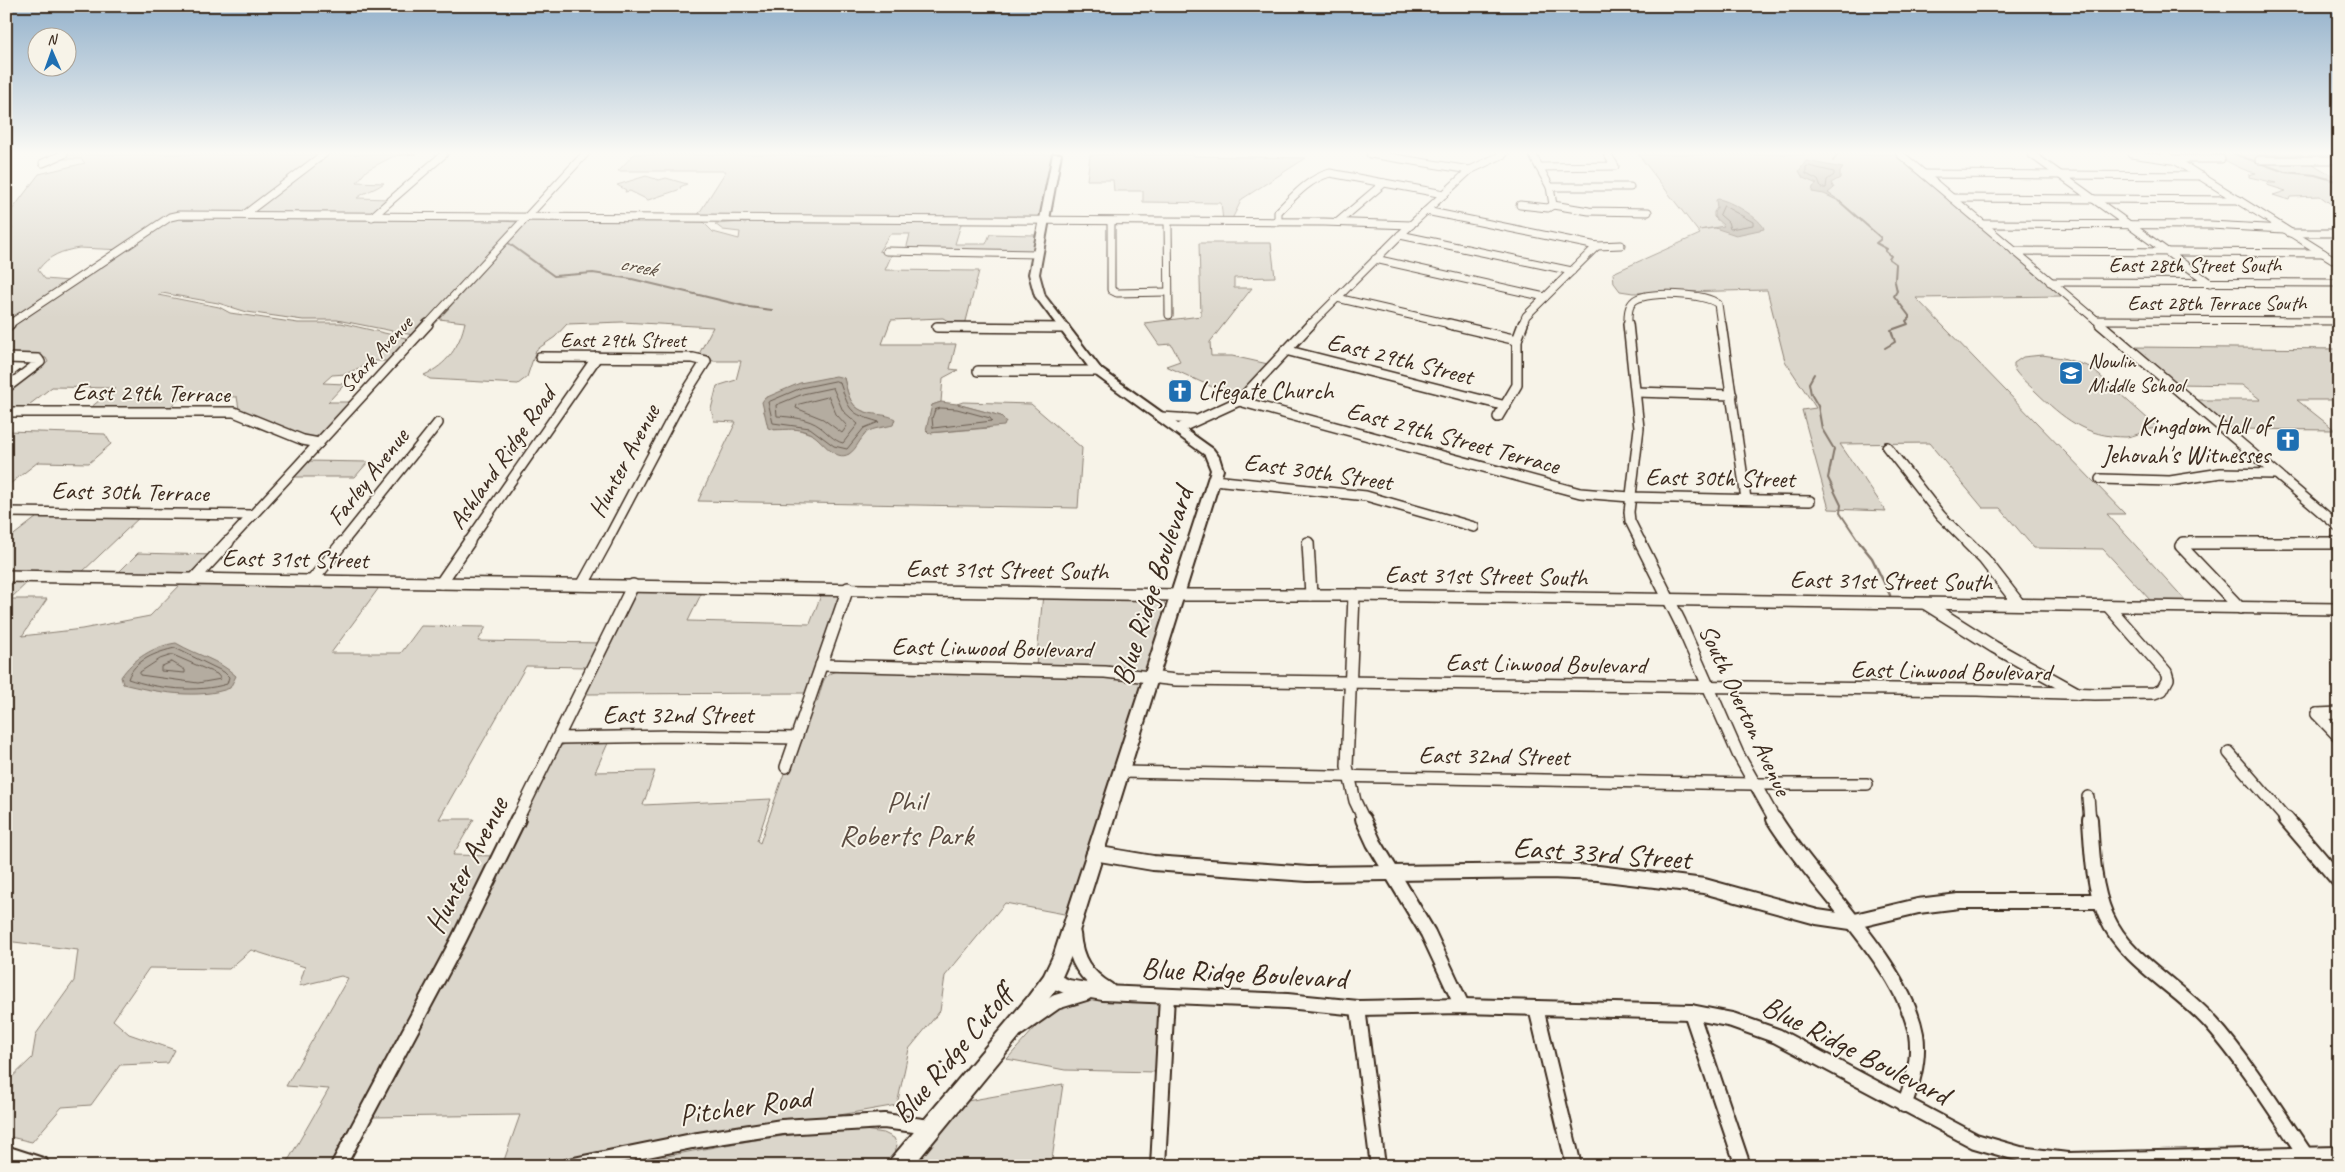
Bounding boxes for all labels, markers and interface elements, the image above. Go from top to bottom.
north arrow [28,28,78,78]
text: N [47,31,59,48]
water label: creek [618,250,663,283]
street label: East 28th Street South [2109,252,2282,278]
street label: East 28th Terrace South [2127,290,2308,316]
street label: Stark Avenue [334,309,419,398]
street label: East 29th Street [1324,325,1479,393]
street label: East 29th Street [560,327,688,353]
place label: Nowlin Middle School [2088,348,2188,398]
school or university icon: Nowlin Middle School [2058,360,2084,386]
place label: Lifegate Church [1198,375,1335,407]
street label: East 29th Terrace [72,376,232,410]
street label: Ashland Ridge Road [441,377,565,535]
church icon: Lifegate Church [1167,378,1193,404]
street label: East 29th Street Terrace [1343,394,1565,482]
street label: Hunter Avenue [581,397,668,523]
place label: Kingdom Hall of Jehovah's Witnesses [2101,410,2275,471]
street label: Farley Avenue [320,420,417,532]
church icon: Kingdom Hall of Jehovah's Witnesses [2275,427,2301,453]
street label: East 30th Street [1242,446,1397,499]
street label: East 30th Street [1645,461,1798,495]
street label: East 30th Terrace [51,475,211,509]
street label: Blue Ridge Boulevard [1102,478,1203,690]
street label: East 31st Street [222,542,371,576]
street label: East 31st Street South [906,552,1110,588]
street label: East 31st Street South [1385,558,1589,594]
street label: East 31st Street South [1790,563,1994,599]
street label: South Overton Avenue [1691,619,1799,802]
street label: East Linwood Boulevard [891,630,1096,666]
street label: East Linwood Boulevard [1445,646,1650,682]
street label: East Linwood Boulevard [1850,653,2055,689]
street label: East 32nd Street [603,699,756,731]
street label: East 32nd Street [1418,739,1572,773]
park label: Phil Roberts Park [839,782,975,854]
street label: Hunter Avenue [415,788,518,940]
street label: East 33rd Street [1512,828,1695,878]
street label: Blue Ridge Boulevard [1140,949,1352,998]
street label: Blue Ridge Cutoff [883,972,1025,1131]
street label: Blue Ridge Boulevard [1756,986,1960,1115]
street label: Pitcher Road [676,1077,818,1134]

